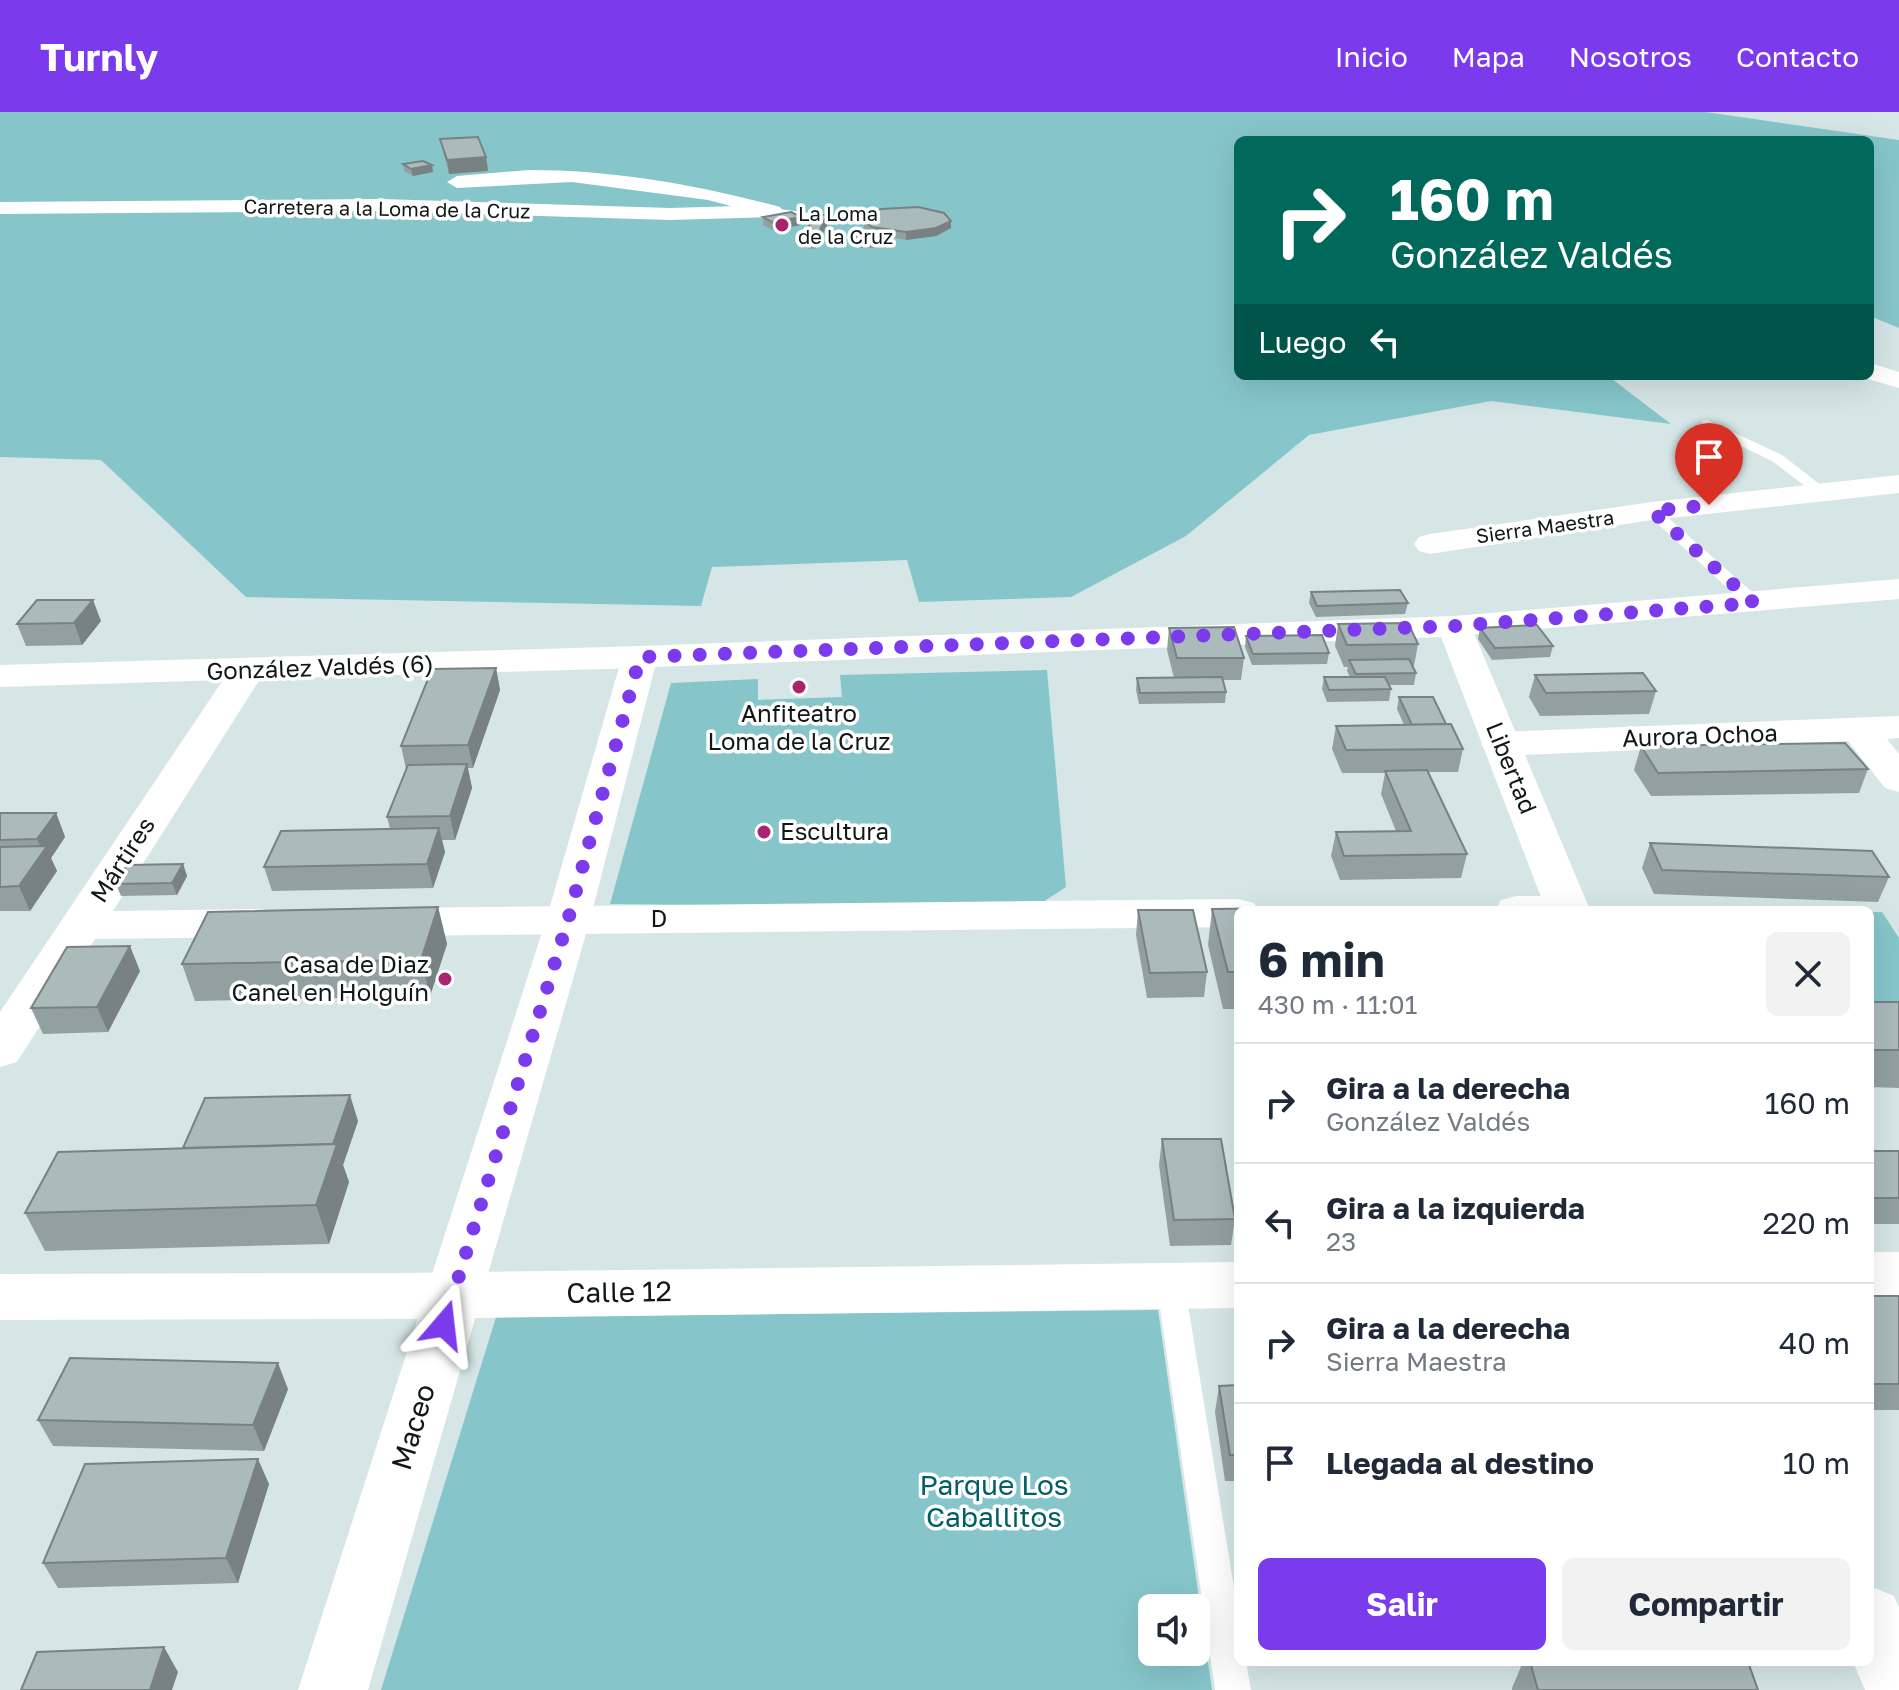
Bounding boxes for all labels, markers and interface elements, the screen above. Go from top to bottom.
text: Turnly [40,34,158,79]
text: Inicio [1335,40,1408,73]
text: Mapa [1452,40,1525,73]
text: Nosotros [1569,40,1692,73]
text: Contacto [1736,40,1859,73]
text: 160 m [1390,165,1554,232]
icon: right [1258,168,1362,272]
street label: Carretera a la Loma de la Cruz [243,193,531,223]
place label: La Loma de la Cruz [798,201,893,248]
marker: La Loma de la Cruz [773,216,791,234]
text: González Valdés [1390,233,1673,276]
icon: left [1363,320,1407,364]
text: Luego [1258,324,1347,360]
pin [1675,423,1743,505]
icon: arrive [1687,435,1731,479]
street label: Sierra Maestra [1474,504,1615,548]
street label: González Valdés (6) [206,648,434,685]
marker: Anfiteatro Loma de la Cruz [790,678,808,696]
place label: Anfiteatro Loma de la Cruz [708,698,891,755]
street label: Libertad [1481,717,1544,818]
street label: Aurora Ochoa [1622,717,1778,752]
street label: Mártires [83,811,160,907]
place label: Escultura [780,816,889,845]
marker: Escultura [755,823,773,841]
street label: D [651,903,667,932]
text: 6 min [1258,930,1385,988]
button: close [1766,932,1850,1016]
place label: Casa de Diaz Canel en Holguín [232,949,429,1006]
marker: Casa de Diaz Canel en Holguín [436,970,454,988]
text: 430 m · 11:01 [1258,989,1417,1020]
text: Gira a la derecha [1326,1070,1570,1106]
icon: right [1258,1081,1302,1125]
text: 160 m [1765,1085,1850,1121]
text: González Valdés [1326,1106,1530,1137]
text: Gira a la izquierda [1326,1190,1585,1226]
icon: left [1258,1201,1302,1245]
text: 220 m [1763,1205,1850,1241]
text: 23 [1326,1226,1356,1257]
street label: Calle 12 [566,1274,672,1309]
position arrow [402,1283,486,1367]
text: Gira a la derecha [1326,1310,1570,1346]
icon: right [1258,1321,1302,1365]
text: 40 m [1779,1325,1850,1361]
text: Sierra Maestra [1326,1346,1507,1377]
street label: Maceo [384,1380,441,1474]
icon: arrive [1258,1441,1302,1485]
text: Llegada al destino [1326,1445,1594,1481]
text: 10 m [1783,1445,1850,1481]
park label: Parque Los Caballitos [919,1468,1069,1533]
button: Salir [1258,1558,1546,1650]
button: Compartir [1562,1558,1850,1650]
map controls [1138,1594,1210,1666]
button: sound [1138,1594,1210,1666]

